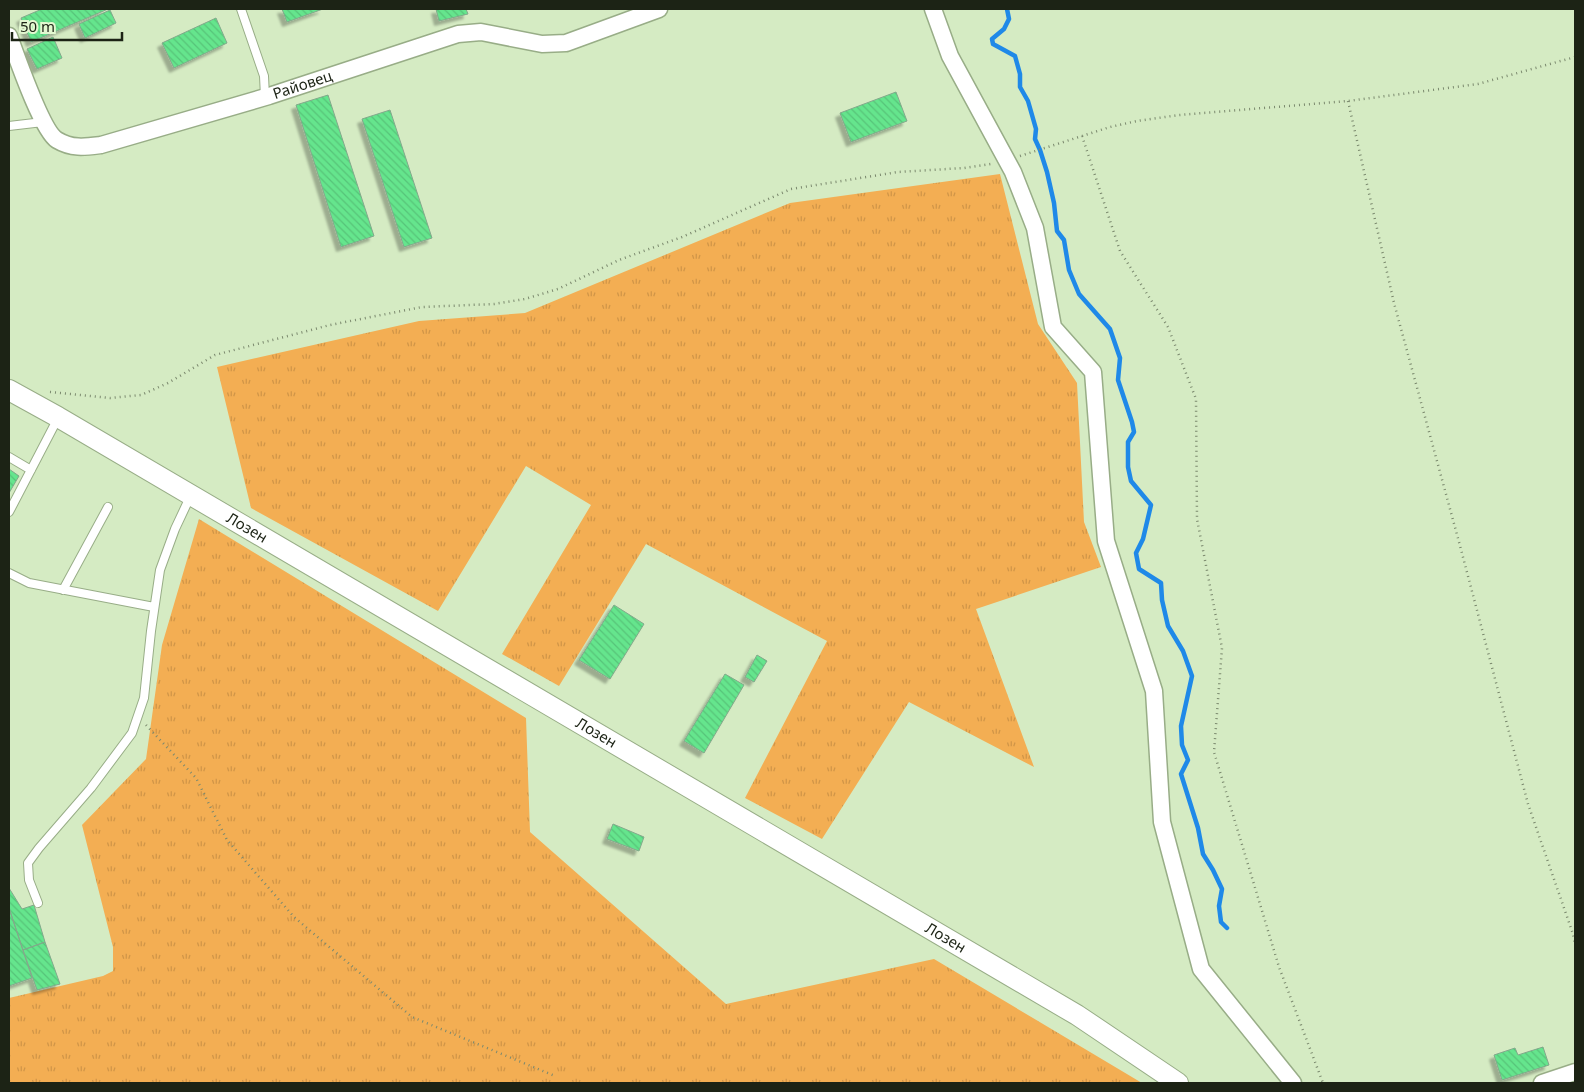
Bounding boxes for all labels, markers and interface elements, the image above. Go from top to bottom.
scale bar [12,10,122,42]
text: 50 m [20,16,55,36]
street label: Райовец [270,65,335,103]
street label: Лозен [223,507,272,547]
street label: Лозен [573,712,621,752]
street label: Лозен [922,917,970,957]

